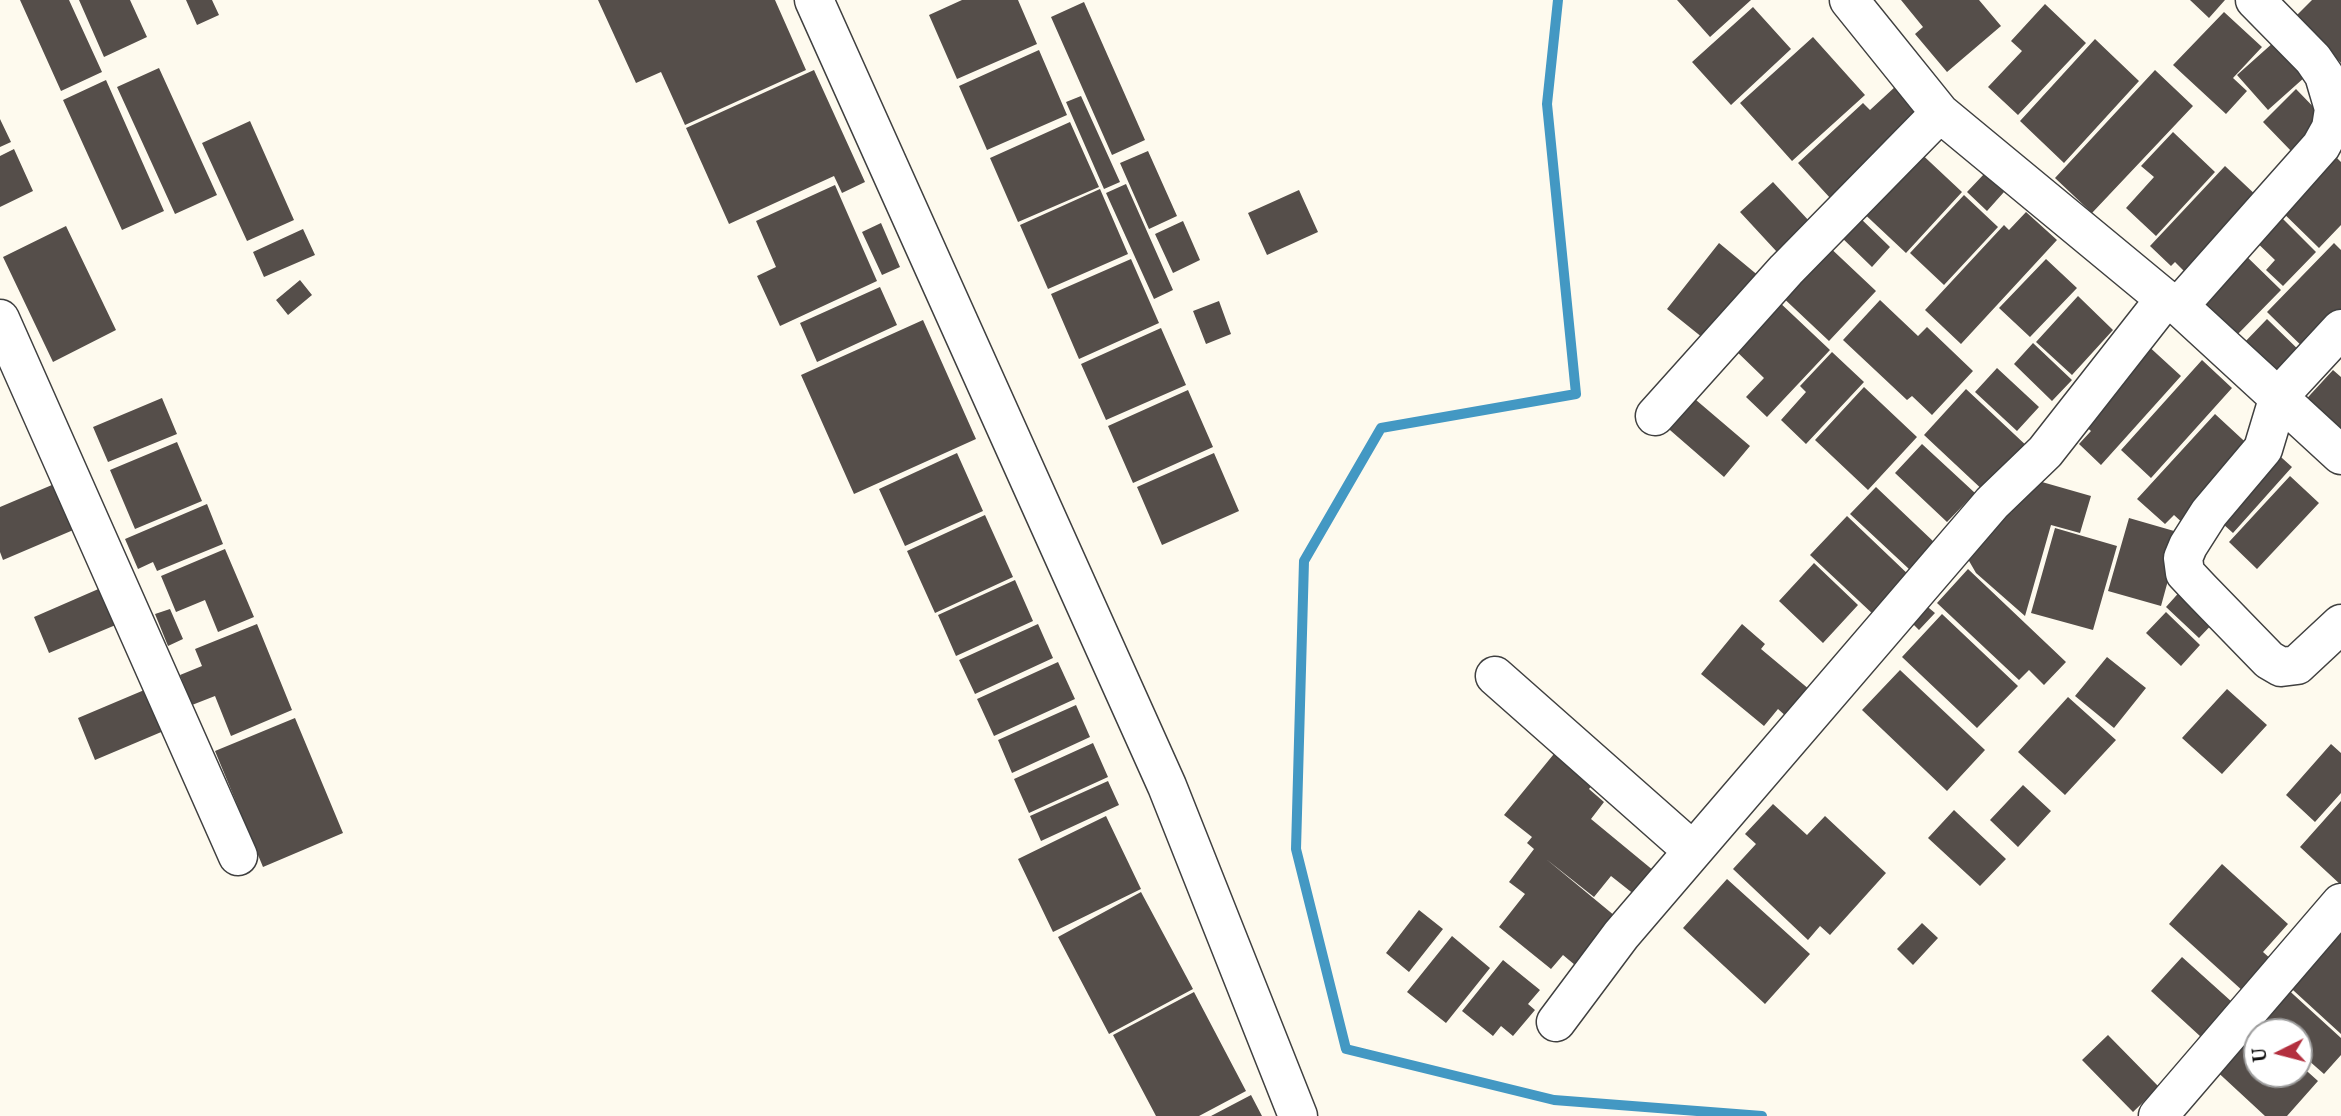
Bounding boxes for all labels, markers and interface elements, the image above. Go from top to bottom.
north arrow [2243,1018,2313,1088]
text: U [2245,1047,2272,1063]

